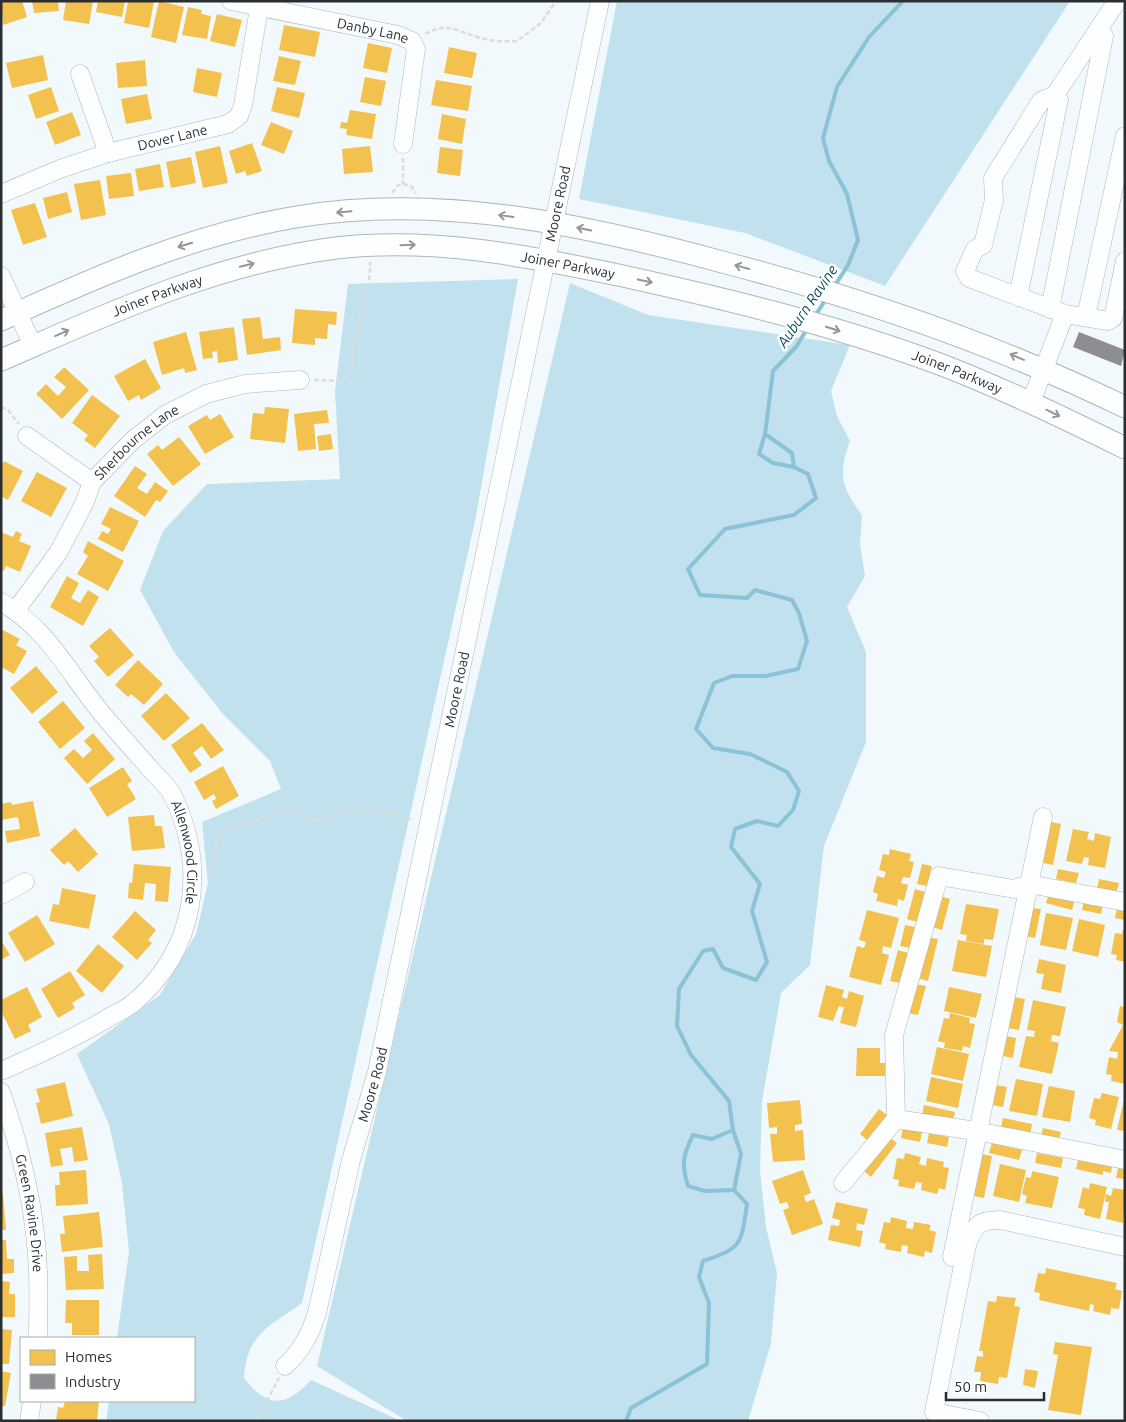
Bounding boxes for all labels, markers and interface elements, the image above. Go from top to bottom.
street label: Danby Lane [336,15,411,47]
street label: Dover Lane [136,121,209,154]
street label: Moore Road [542,164,573,243]
one-way arrow [336,207,352,217]
one-way arrow [498,211,514,221]
one-way arrow [576,224,592,233]
one-way arrow [177,240,193,250]
one-way arrow [399,240,415,250]
street label: Joiner Parkway [520,248,617,282]
one-way arrow [238,260,254,269]
water label: Auburn Ravine [773,261,841,351]
one-way arrow [734,262,750,271]
street label: Joiner Parkway [110,271,205,320]
one-way arrow [637,277,653,286]
one-way arrow [825,325,841,335]
one-way arrow [54,328,69,338]
street label: Joiner Parkway [910,347,1005,397]
one-way arrow [1010,352,1025,362]
street label: Sherbourne Lane [91,401,182,483]
one-way arrow [1045,408,1060,418]
street label: Moore Road [441,650,472,729]
street label: Allenwood Circle [168,798,200,905]
street label: Moore Road [355,1045,390,1124]
street label: Green Ravine Drive [12,1152,46,1273]
legend [20,1337,195,1402]
text: Homes [65,1348,112,1365]
scale bar [946,1370,1044,1402]
text: Industry [65,1373,120,1390]
text: 50 m [954,1378,987,1395]

